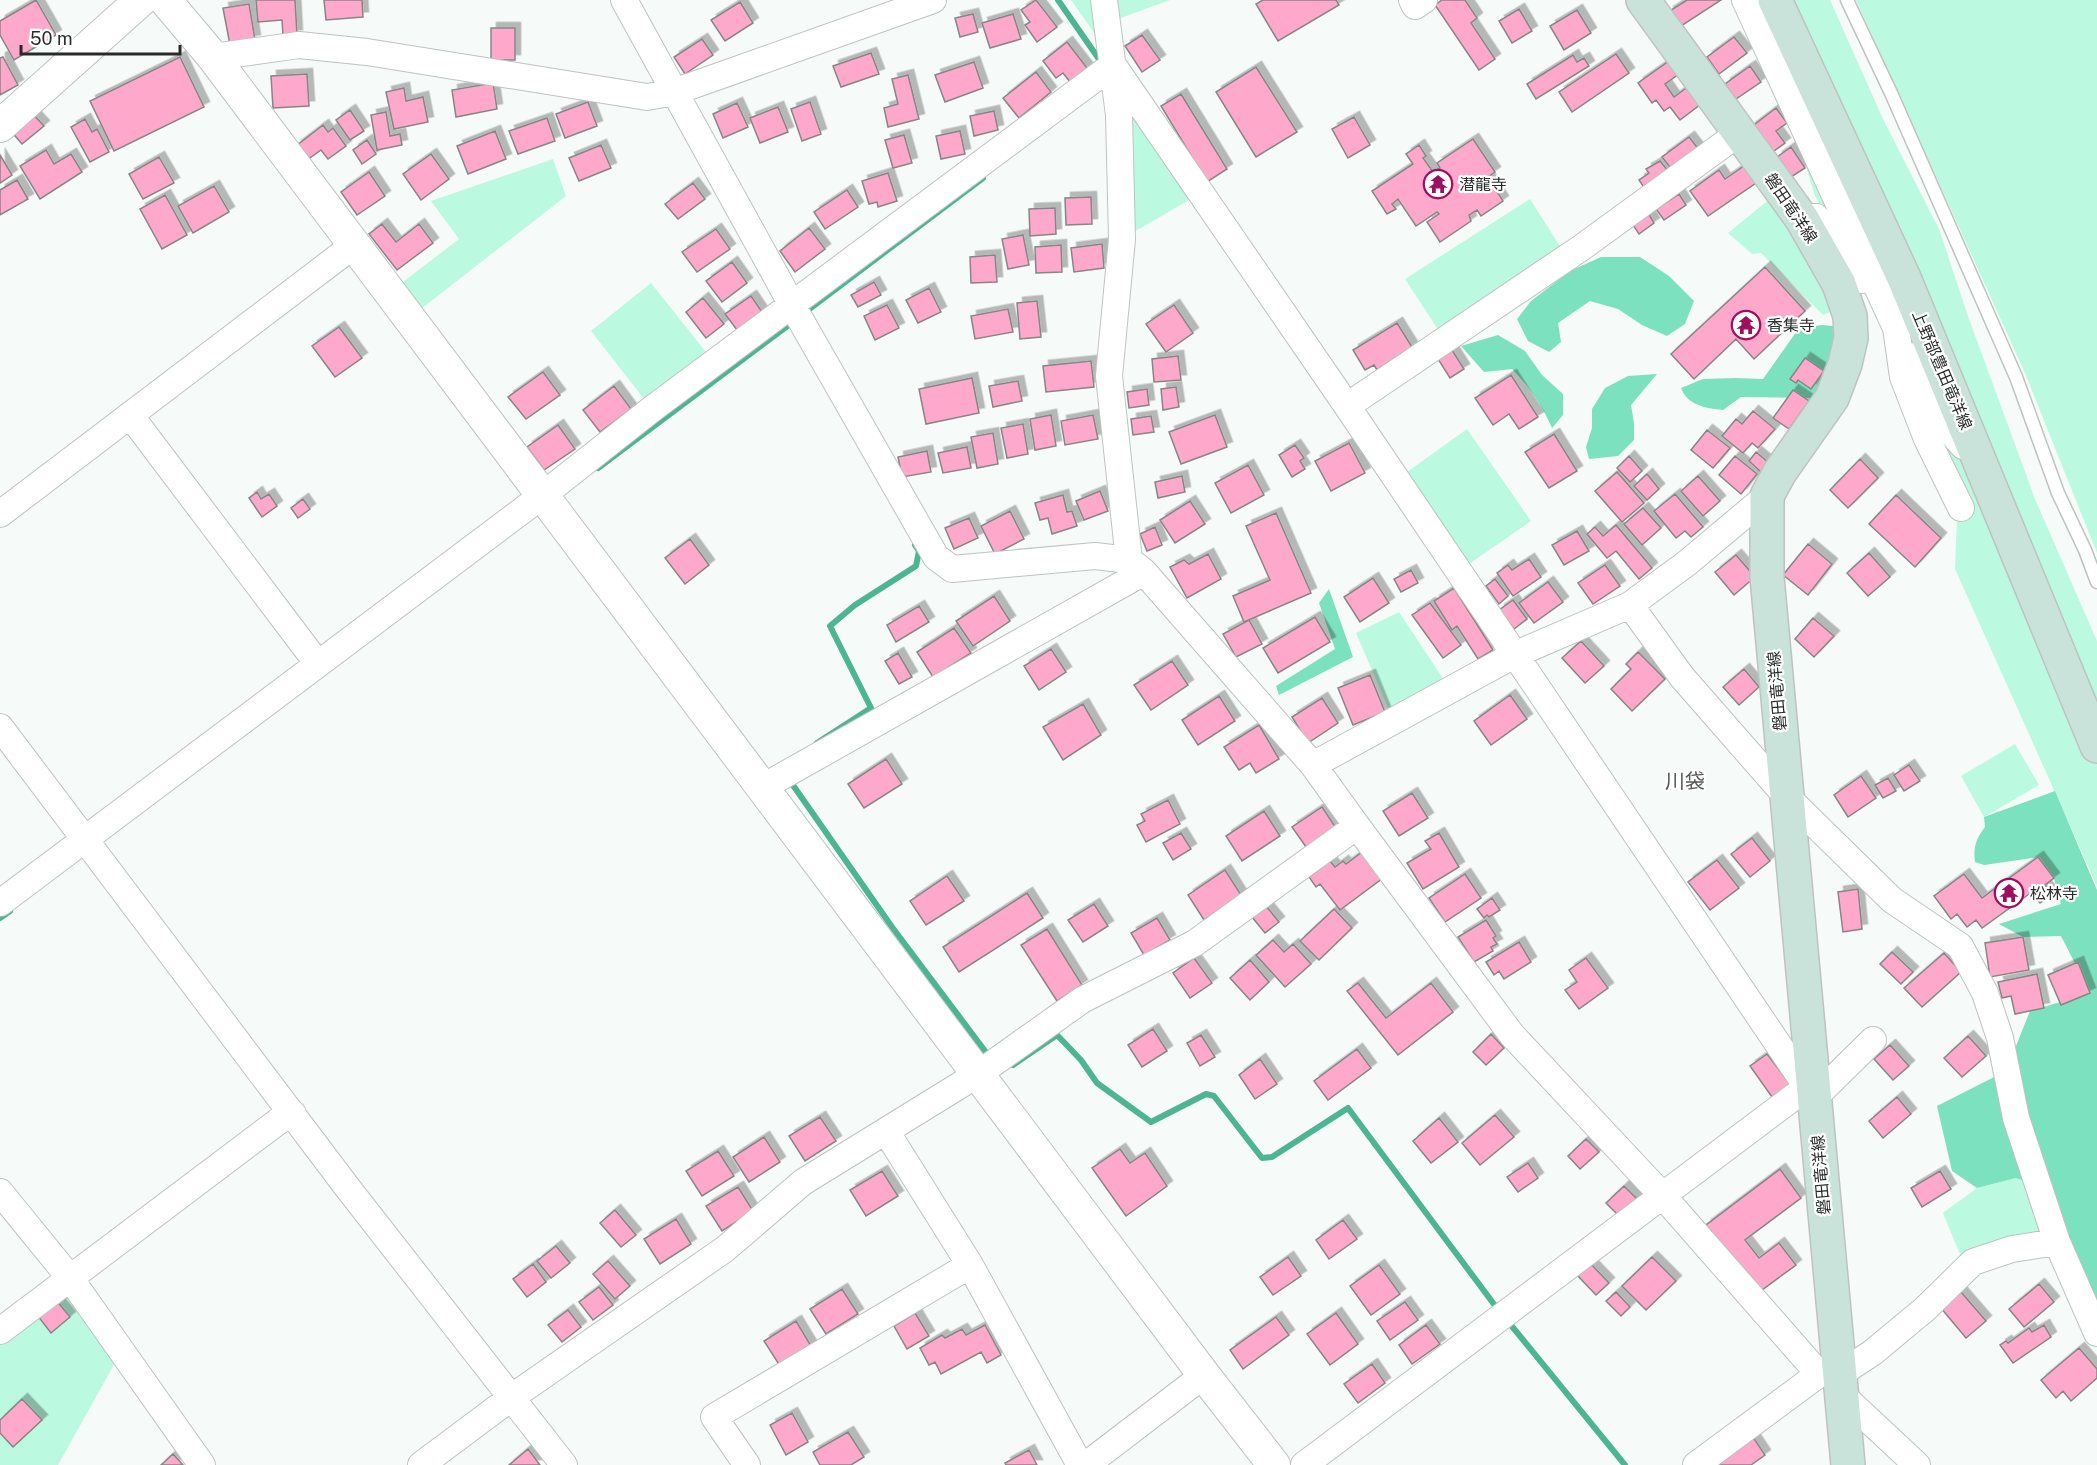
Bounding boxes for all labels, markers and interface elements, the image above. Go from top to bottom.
scale bar [21,18,180,56]
text: 50 m [30,28,73,49]
temple icon: 潜龍寺 [1422,168,1454,200]
street label: 磐田竜洋線 [1761,170,1821,246]
place label: 潜龍寺 [1459,175,1507,194]
street label: 上野部豊田竜洋線 [1908,307,1976,433]
temple icon: 香集寺 [1730,309,1762,341]
place label: 香集寺 [1767,316,1815,335]
street label: 磐田竜洋線 [1764,650,1790,732]
district label: 川袋 [1665,769,1705,793]
temple icon: 松林寺 [1993,877,2025,909]
place label: 松林寺 [2030,884,2078,903]
street label: 磐田竜洋線 [1808,1134,1834,1216]

